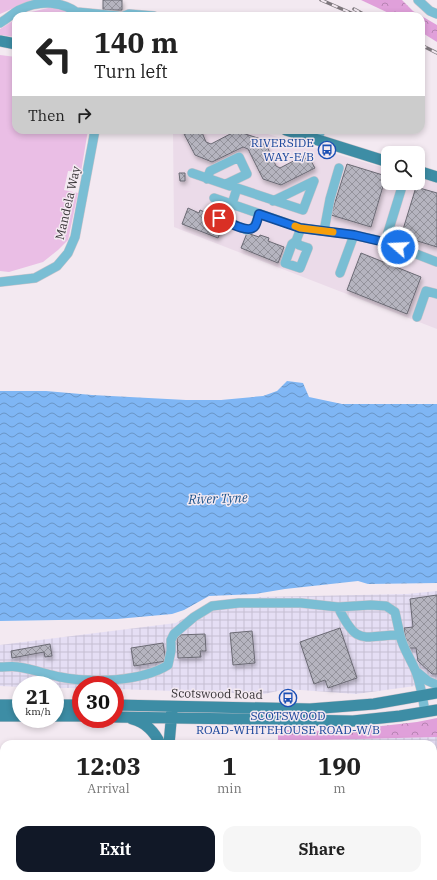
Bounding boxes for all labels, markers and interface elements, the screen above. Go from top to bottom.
text: 140 m [94,24,178,61]
icon: left [28,28,80,80]
text: Turn left [94,60,168,83]
icon: right [73,104,95,126]
text: Then [28,106,65,125]
place label: RIVERSIDE WAY-E/B [251,135,314,164]
bus stop icon: RIVERSIDE WAY-E/B [317,140,337,160]
map controls [381,146,425,190]
button: search [381,146,425,190]
street label: Mandela Way [52,164,83,241]
pin [202,201,236,235]
icon: arrive [208,207,230,229]
position arrow [377,226,419,268]
water label: River Tyne [187,489,248,508]
speed limit sign: 30 [72,676,124,728]
text: 21 [26,683,50,710]
street label: Scotswood Road [171,685,263,702]
bus stop icon: SCOTSWOOD ROAD-WHITEHOUSE ROAD-W/B [278,688,298,708]
text: km/h [25,705,51,718]
place label: SCOTSWOOD ROAD-WHITEHOUSE ROAD-W/B [196,708,380,737]
text: 12:03 [76,750,141,782]
text: 1 [222,750,237,782]
text: 190 [318,750,361,782]
text: Arrival [87,780,130,797]
text: min [217,780,242,797]
text: m [333,780,346,797]
button: Exit [16,826,215,872]
button: Share [223,826,421,872]

